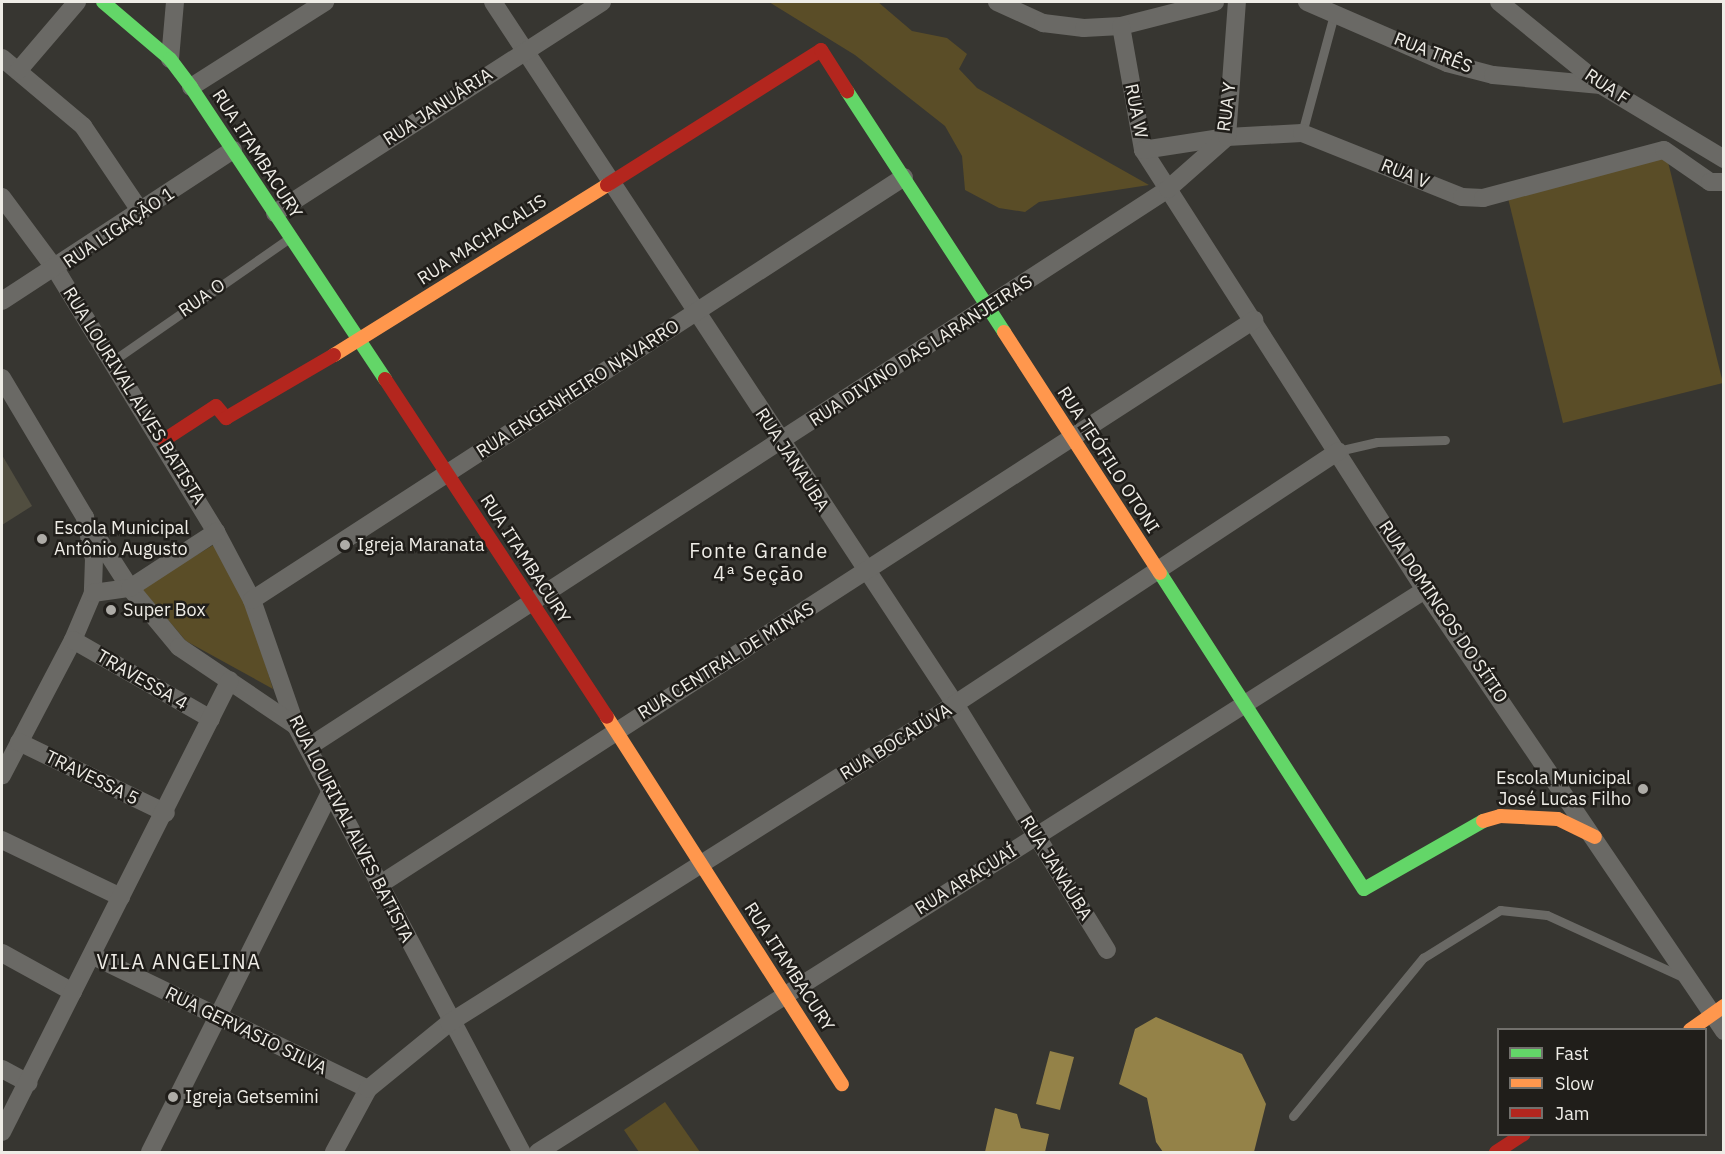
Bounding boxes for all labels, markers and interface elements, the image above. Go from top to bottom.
street label: RUA TRÊS [1391,28,1475,78]
street label: RUA JANUÁRIA [379,64,497,150]
street label: RUA F [1581,64,1633,110]
street label: RUA Y [1213,81,1241,133]
street label: RUA W [1120,82,1152,140]
street label: RUA ITAMBACURY [207,86,307,222]
street label: RUA V [1378,155,1432,193]
street label: RUA LIGAÇÃO 1 [59,183,179,273]
street label: RUA MACHACALIS [413,190,551,290]
street label: RUA DIVINO DAS LARANJEIRAS [806,271,1036,431]
street label: RUA O [175,274,229,322]
street label: RUA LOURIVAL ALVES BATISTA [58,283,210,509]
street label: RUA ENGENHEIRO NAVARRO [472,315,684,463]
street label: RUA TEÓFILO OTONI [1053,383,1163,537]
street label: RUA JANAÚBA [751,404,833,516]
street label: RUA ITAMBACURY [475,491,575,627]
street label: RUA DOMINGOS DO SÍTIO [1374,517,1512,707]
place label: Escola Municipal Antônio Augusto [54,518,189,560]
marker: Escola Municipal Antônio Augusto [35,532,49,546]
place label: Igreja Maranata [357,534,485,556]
marker: Igreja Maranata [338,538,352,552]
district label: Fonte Grande 4ª Seção [689,538,829,585]
street label: RUA CENTRAL DE MINAS [634,598,818,724]
place label: Super Box [123,599,206,621]
marker: Super Box [104,603,118,617]
street label: TRAVESSA 4 [93,645,191,715]
street label: RUA BOCAIÚVA [836,699,956,785]
street label: RUA LOURIVAL ALVES BATISTA [284,712,418,946]
street label: TRAVESSA 5 [42,746,142,810]
place label: Escola Municipal José Lucas Filho [1496,768,1631,810]
marker: Escola Municipal José Lucas Filho [1636,782,1650,796]
street label: RUA JANAÚBA [1015,812,1097,924]
street label: RUA ARAÇUAÍ [911,840,1021,920]
street label: RUA ITAMBACURY [739,899,839,1035]
district label: VILA ANGELINA [96,949,262,973]
street label: RUA GERVASIO SILVA [162,983,330,1079]
legend [1497,1028,1707,1136]
text: Fast [1555,1042,1589,1065]
text: Slow [1555,1072,1594,1095]
place label: Igreja Getsemini [185,1086,319,1108]
marker: Igreja Getsemini [166,1090,180,1104]
text: Jam [1555,1102,1590,1125]

